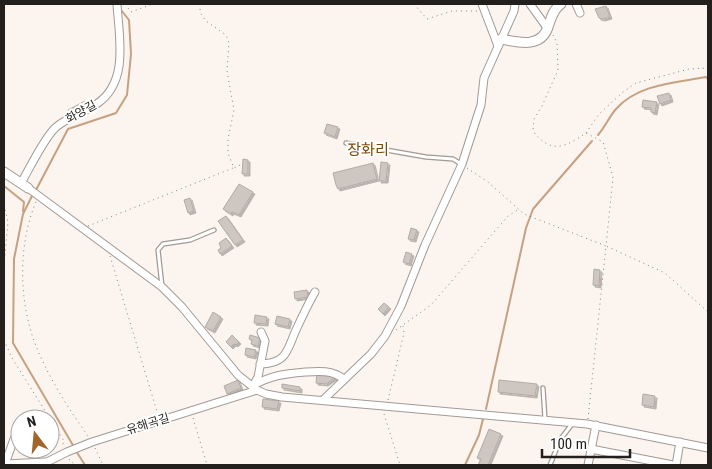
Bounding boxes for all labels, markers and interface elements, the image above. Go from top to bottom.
street label: 화양길 [63,98,99,126]
district label: 장화리 [347,141,389,159]
north arrow [10,409,60,459]
street label: 유해곡길 [125,411,171,437]
text: N [25,413,38,430]
scale bar [542,426,630,458]
text: 100 m [550,435,587,453]

